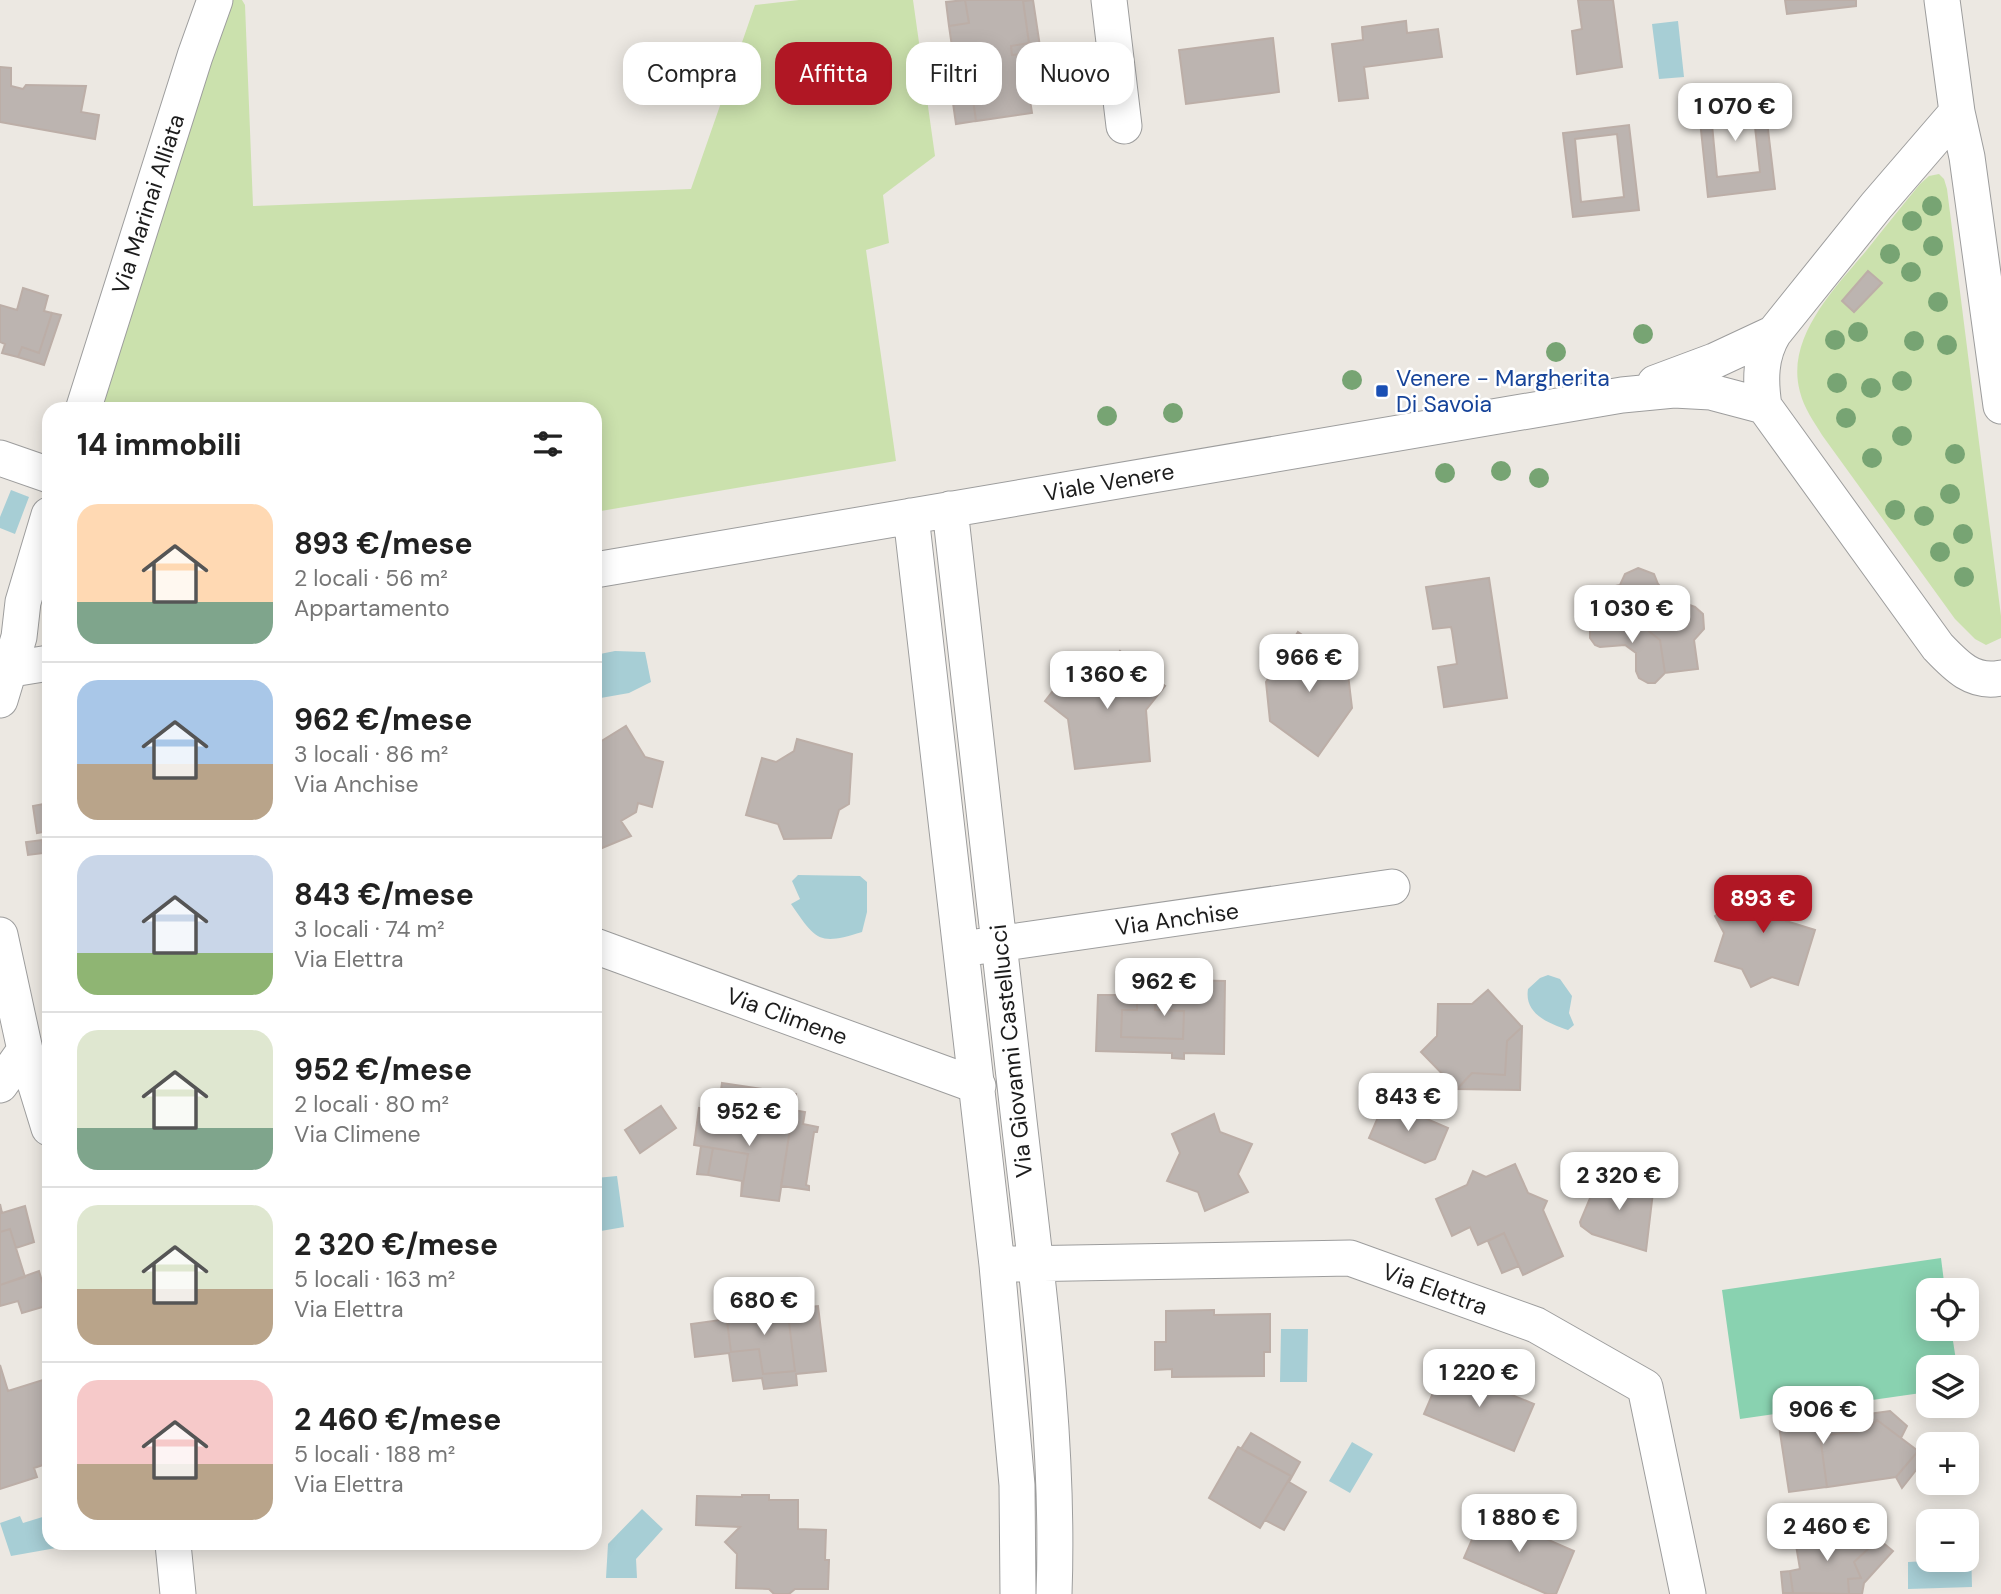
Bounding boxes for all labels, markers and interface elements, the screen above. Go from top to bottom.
chip: Compra [623,42,761,105]
chip: Affitta [775,42,892,105]
chip: Filtri [906,42,1002,105]
chip: Nuovo [1016,42,1134,105]
pin: 1 070 € [1670,83,1800,143]
text: 1 070 € [1694,91,1776,121]
street label: Via Marinai Alliata [105,110,191,298]
place label: Venere - Margherita Di Savoia [1396,363,1610,419]
marker: Venere - Margherita Di Savoia [1374,383,1390,399]
text: 14 immobili [77,425,242,464]
icon: filters [529,425,567,463]
street label: Viale Venere [1041,456,1177,508]
text: 893 €/mese [294,524,473,563]
icon: home [133,532,217,616]
text: 2 locali · 56 m² [294,563,448,593]
pin: 1 030 € [1567,586,1697,645]
text: Appartamento [294,593,450,623]
text: 1 030 € [1590,593,1674,623]
pin: 966 € [1260,634,1358,694]
text: 966 € [1275,642,1343,672]
pin: 1 360 € [1042,652,1172,711]
text: 1 360 € [1066,659,1148,689]
text: 962 €/mese [294,700,472,739]
icon: home [133,708,217,792]
text: 3 locali · 86 m² [294,739,448,769]
text: Via Anchise [294,769,419,799]
text: 843 €/mese [294,875,474,914]
pin: 893 € [1714,876,1812,935]
icon: home [133,883,217,967]
text: 893 € [1730,883,1796,913]
street label: Via Anchise [1113,895,1241,943]
text: 3 locali · 74 m² [294,914,445,944]
street label: Via Giovanni Castellucci [983,923,1039,1179]
text: Via Elettra [294,944,403,974]
pin: 962 € [1115,958,1213,1018]
text: 962 € [1131,966,1197,996]
street label: Via Climene [722,980,852,1052]
text: 952 €/mese [294,1050,472,1089]
icon: home [133,1058,217,1142]
pin: 843 € [1359,1074,1457,1133]
text: 843 € [1375,1081,1441,1111]
pin: 952 € [700,1088,798,1148]
text: 2 locali · 80 m² [294,1089,449,1119]
text: 952 € [716,1096,782,1126]
text: Via Climene [294,1119,421,1149]
pin: 2 320 € [1554,1152,1684,1212]
text: 2 320 € [1576,1160,1662,1190]
text: 2 320 €/mese [294,1225,498,1264]
icon: home [133,1233,217,1317]
street label: Via Elettra [1378,1256,1492,1322]
text: 5 locali · 163 m² [294,1264,455,1294]
pin: 680 € [715,1278,813,1337]
map controls [1916,1278,1979,1572]
button: locate [1916,1278,1979,1341]
text: 680 € [730,1285,798,1315]
text: Via Elettra [294,1294,403,1324]
pin: 1 220 € [1414,1350,1544,1409]
button: layers [1916,1355,1979,1418]
text: 1 220 € [1439,1357,1519,1387]
pin: 906 € [1774,1386,1872,1446]
text: 906 € [1789,1394,1857,1424]
text: 2 460 €/mese [294,1400,501,1439]
icon: home [133,1408,217,1492]
button: + [1916,1432,1979,1495]
text: 5 locali · 188 m² [294,1439,455,1469]
text: Via Elettra [294,1469,403,1499]
pin: 1 880 € [1454,1494,1584,1554]
text: 1 880 € [1478,1502,1560,1532]
pin: 2 460 € [1762,1504,1892,1563]
button: − [1916,1509,1979,1572]
text: 2 460 € [1783,1511,1871,1541]

